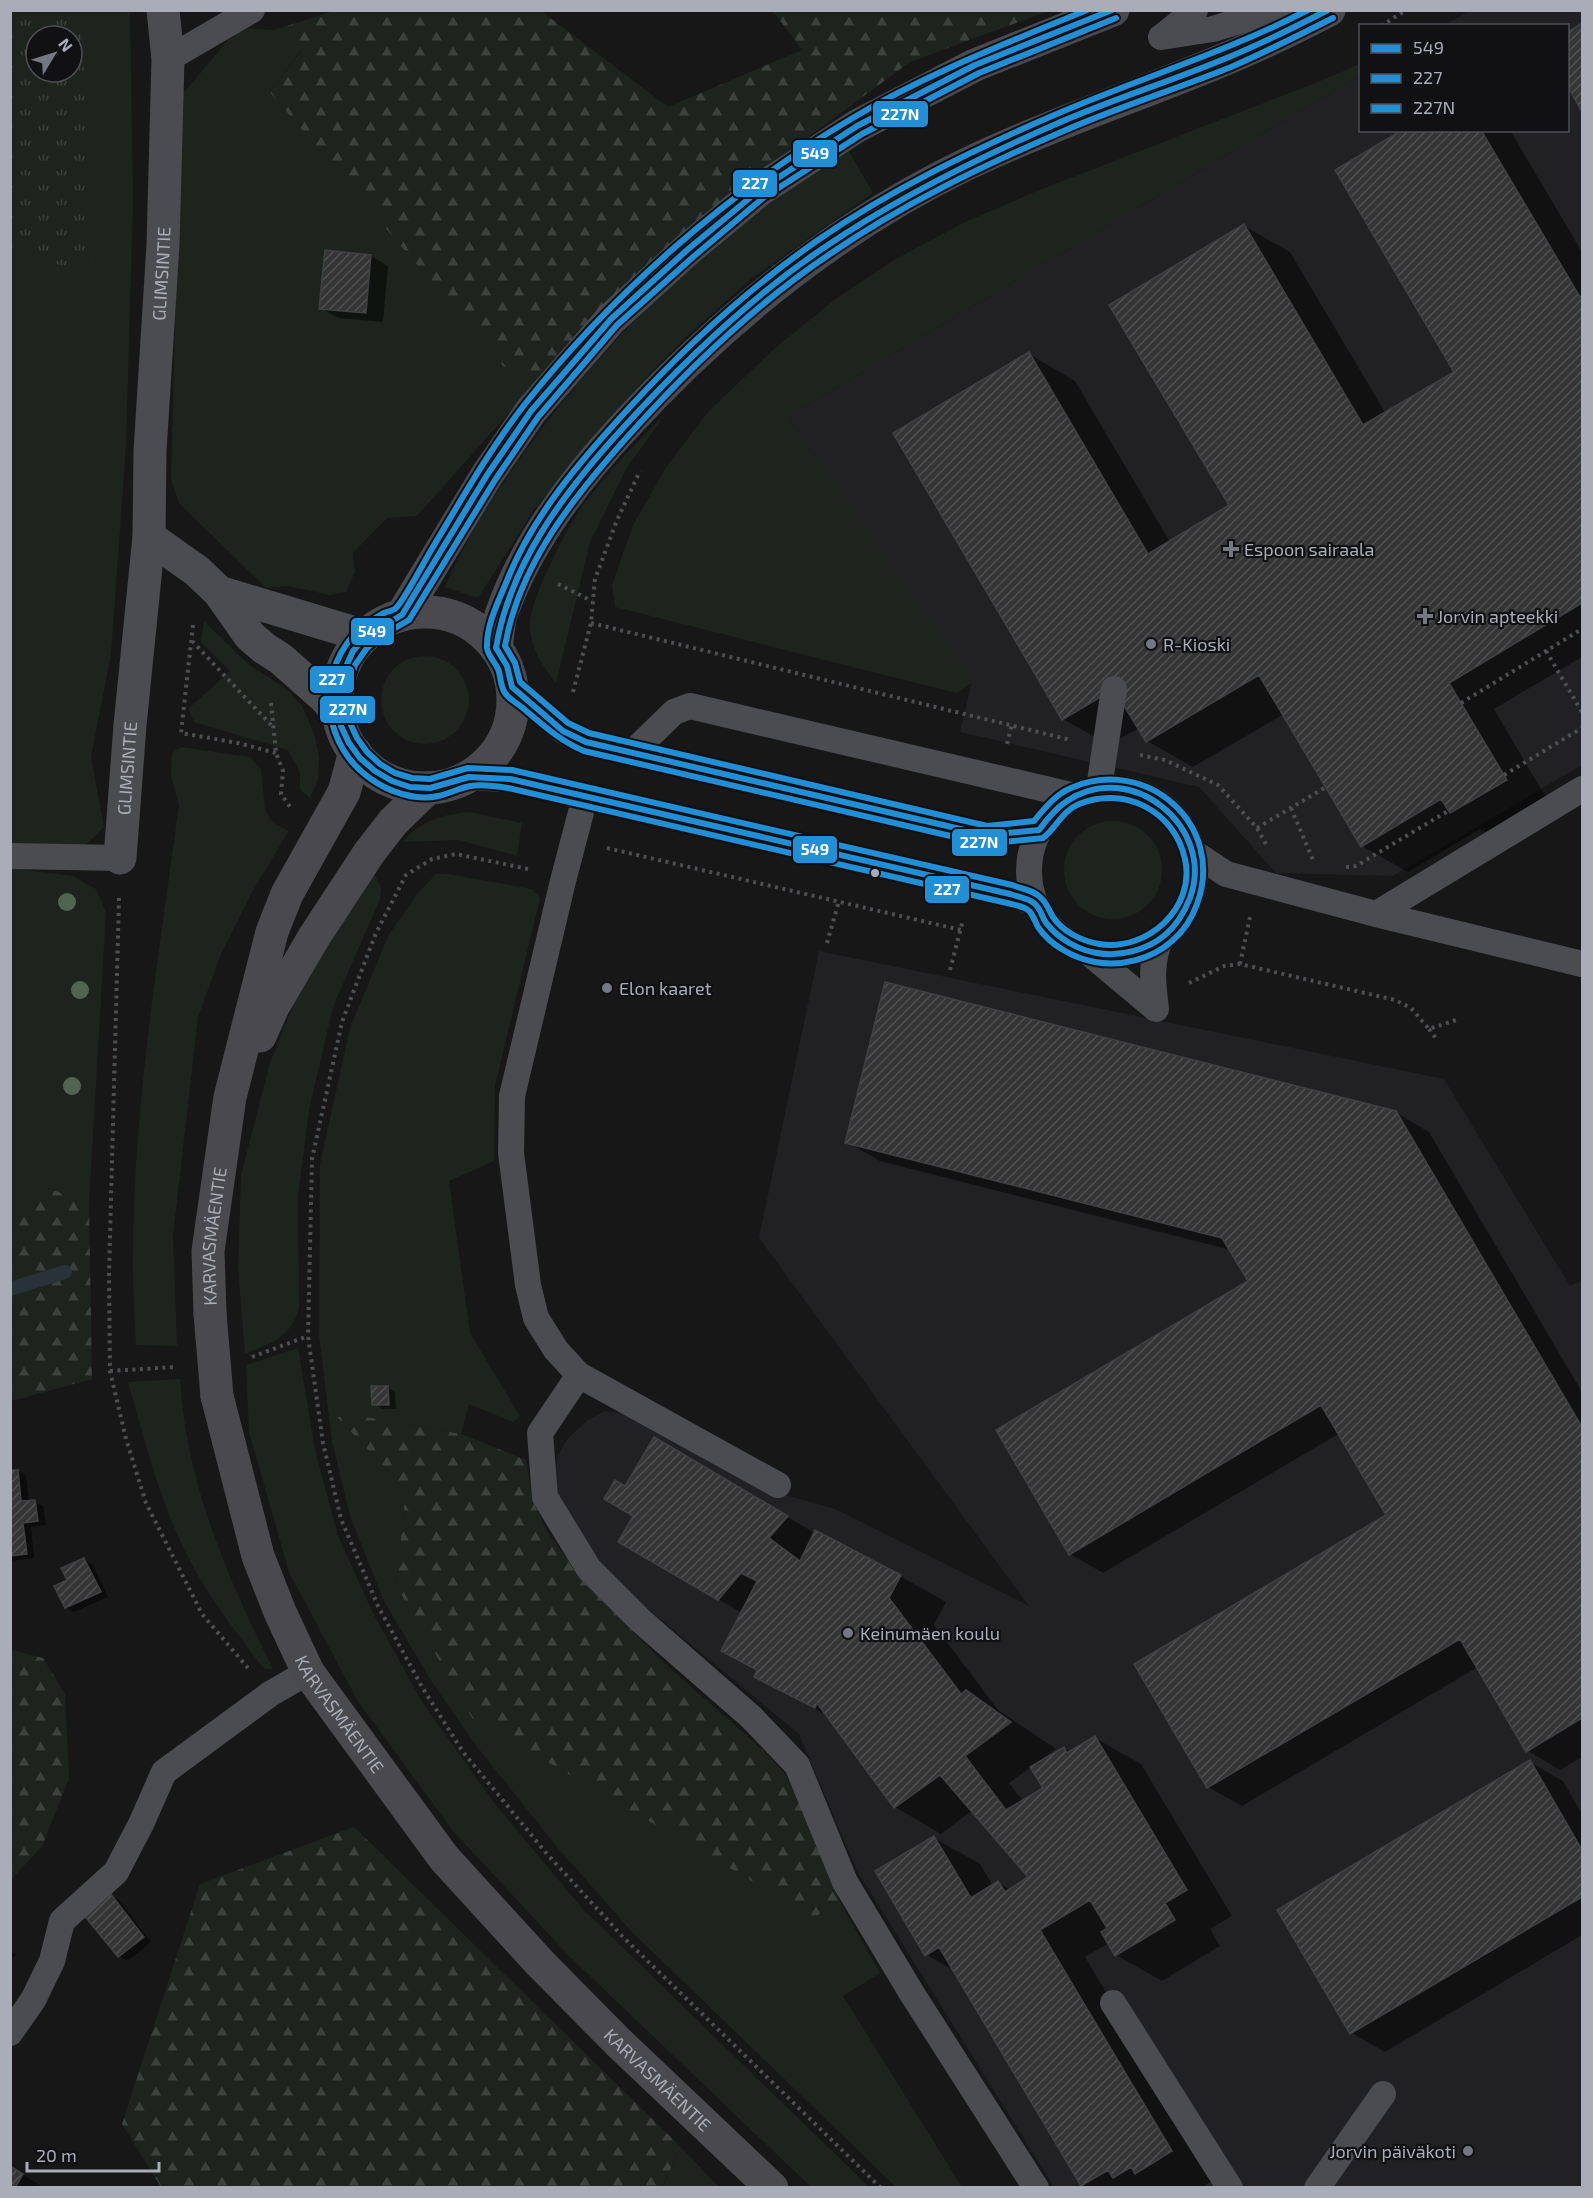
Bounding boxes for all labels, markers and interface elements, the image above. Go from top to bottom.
north arrow [24,24,84,84]
legend [1359,24,1569,132]
text: N [55,34,77,55]
text: 549 [1413,36,1444,58]
text: 227 [1413,66,1442,88]
text: 227N [1413,96,1455,118]
line badge: 227N [872,100,929,128]
text: 227N [881,104,919,123]
line badge: 549 [792,139,838,168]
text: 549 [801,143,829,162]
line badge: 227 [732,169,778,198]
text: 227 [741,173,769,192]
street label: GLIMSINTIE [147,227,174,321]
place label: Espoon sairaala [1244,538,1374,560]
marker: Espoon sairaala [1222,540,1240,558]
place label: Jorvin apteekki [1437,605,1558,627]
marker: Jorvin apteekki [1418,609,1432,623]
line badge: 549 [350,617,395,646]
text: 549 [358,621,386,640]
place label: R-Kioski [1163,633,1230,655]
marker: R-Kioski [1144,637,1158,651]
line badge: 227 [309,665,355,694]
text: 227 [318,669,346,688]
line badge: 227N [319,695,376,724]
text: 227N [329,699,367,718]
street label: GLIMSINTIE [112,721,141,816]
line badge: 227N [951,828,1008,857]
text: 227N [960,832,998,851]
line badge: 549 [792,835,838,864]
text: 549 [801,839,829,858]
unlabelled marker [869,867,881,879]
line badge: 227 [924,875,970,904]
text: 227 [933,879,961,898]
place label: Elon kaaret [619,977,712,999]
marker: Elon kaaret [600,981,614,995]
street label: KARVASMÄENTIE [197,1166,231,1306]
place label: Keinumäen koulu [860,1622,1000,1644]
marker: Keinumäen koulu [841,1626,855,1640]
street label: KARVASMÄENTIE [291,1652,389,1777]
street label: KARVASMÄENTIE [600,2024,716,2136]
scale bar [27,2135,159,2173]
place label: Jorvin päiväkoti [1329,2140,1456,2162]
text: 20 m [36,2144,77,2166]
marker: Jorvin päiväkoti [1461,2144,1475,2158]

